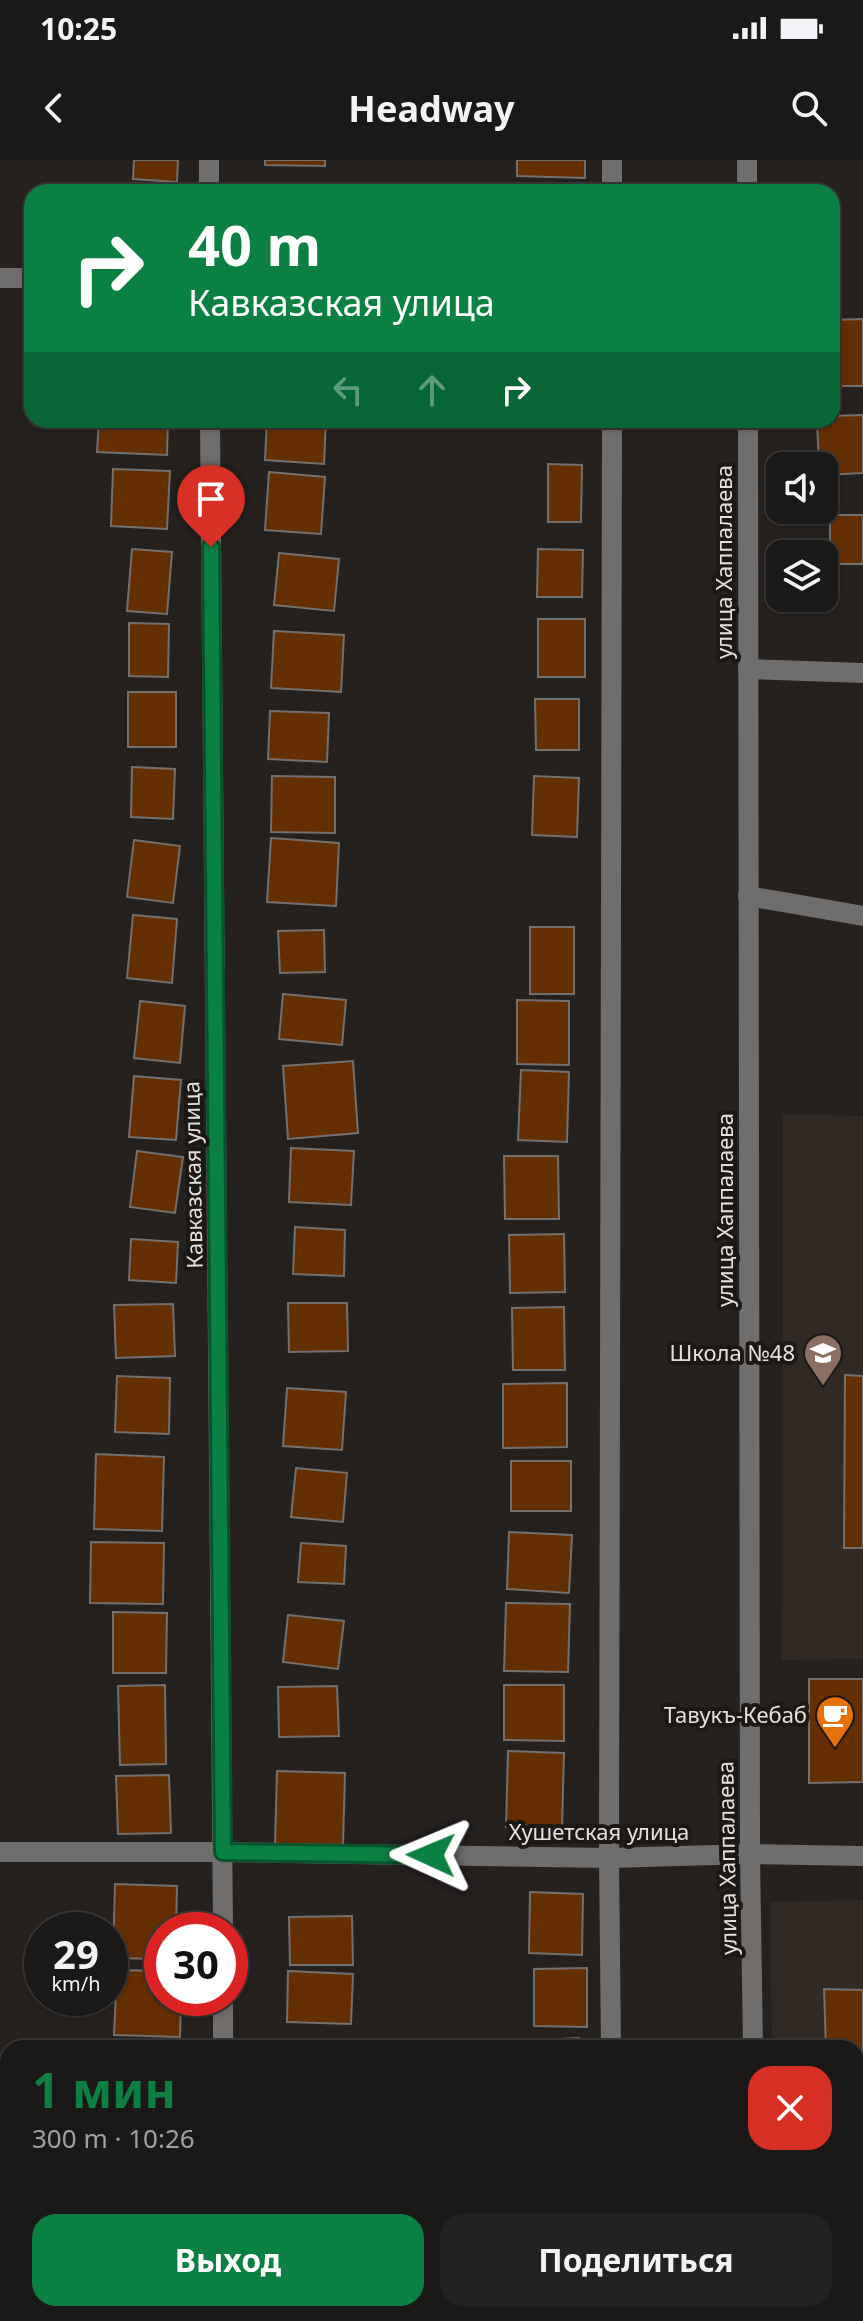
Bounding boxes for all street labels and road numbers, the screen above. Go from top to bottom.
street label: улица Хаппалаева [708,465,738,659]
street label: Кавказская улица [175,1081,209,1269]
street label: улица Хаппалаева [709,1113,739,1307]
street label: улица Хаппалаева [709,1761,743,1955]
street label: Хушетская улица [509,1816,689,1846]

